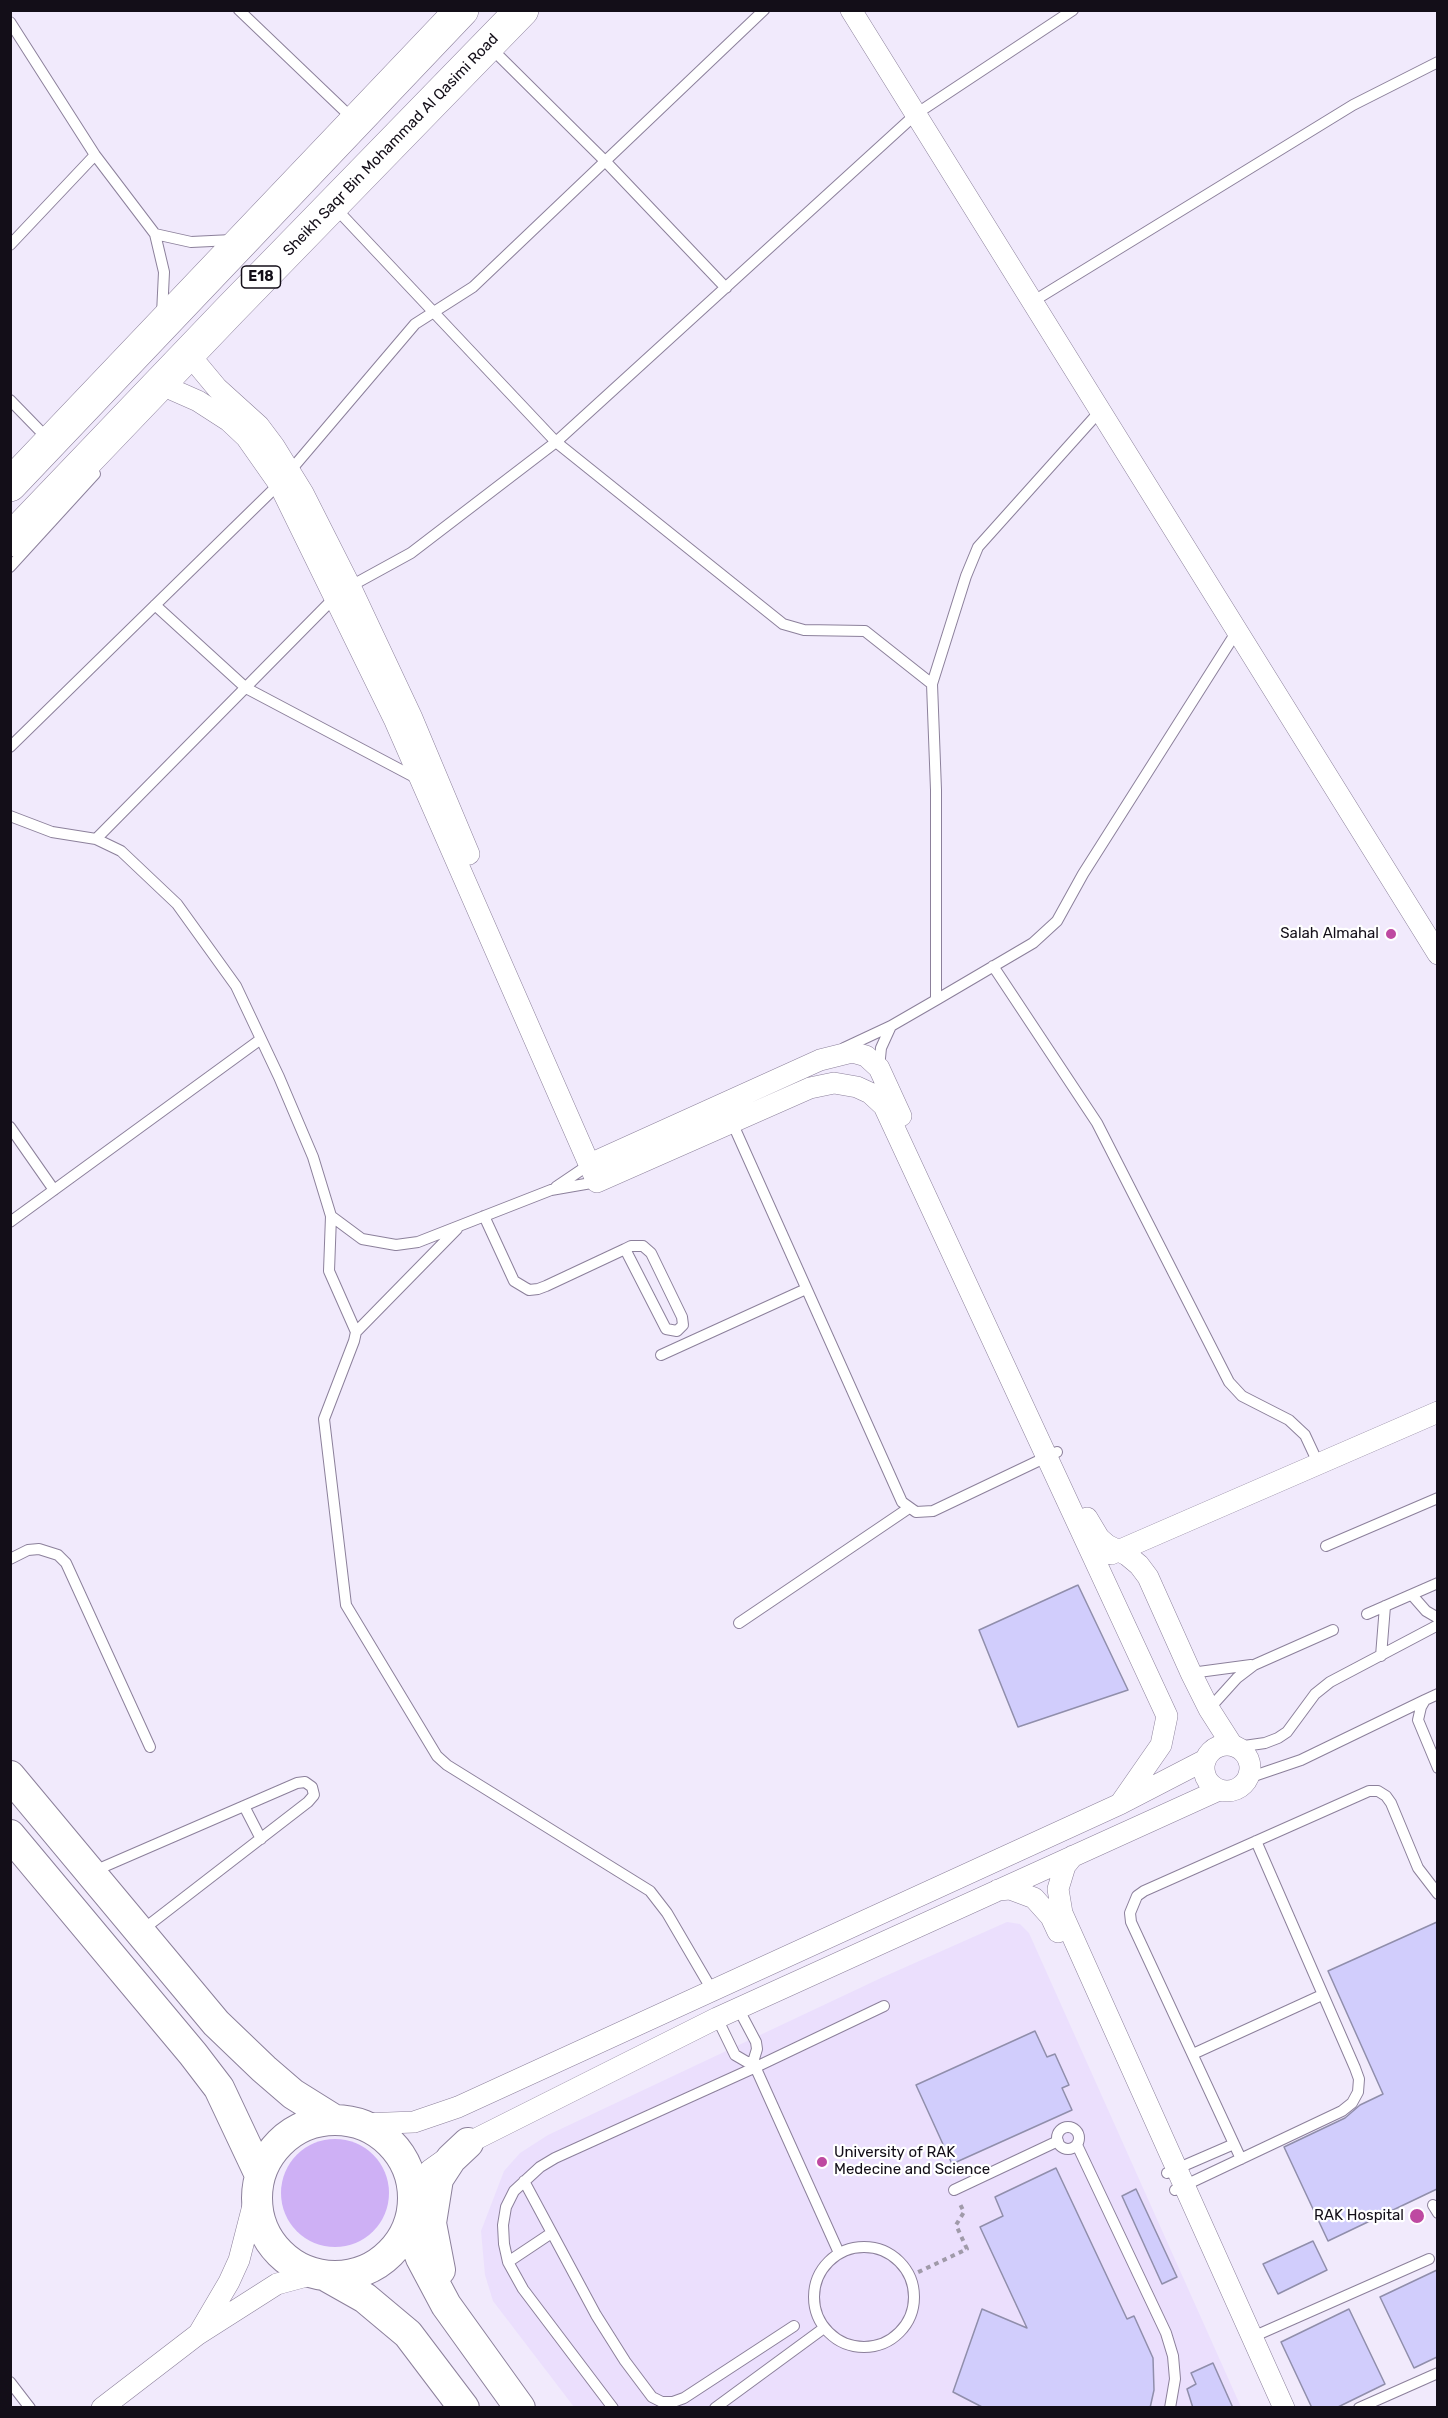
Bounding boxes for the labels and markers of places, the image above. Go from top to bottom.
place label: Salah Almahal [1280,925,1379,943]
marker: Salah Almahal [1384,927,1398,941]
place label: University of RAK Medecine and Science [834,2144,990,2179]
marker: University of RAK Medecine and Science [815,2155,829,2169]
place label: RAK Hospital [1314,2207,1404,2225]
marker: RAK Hospital [1408,2207,1426,2225]

